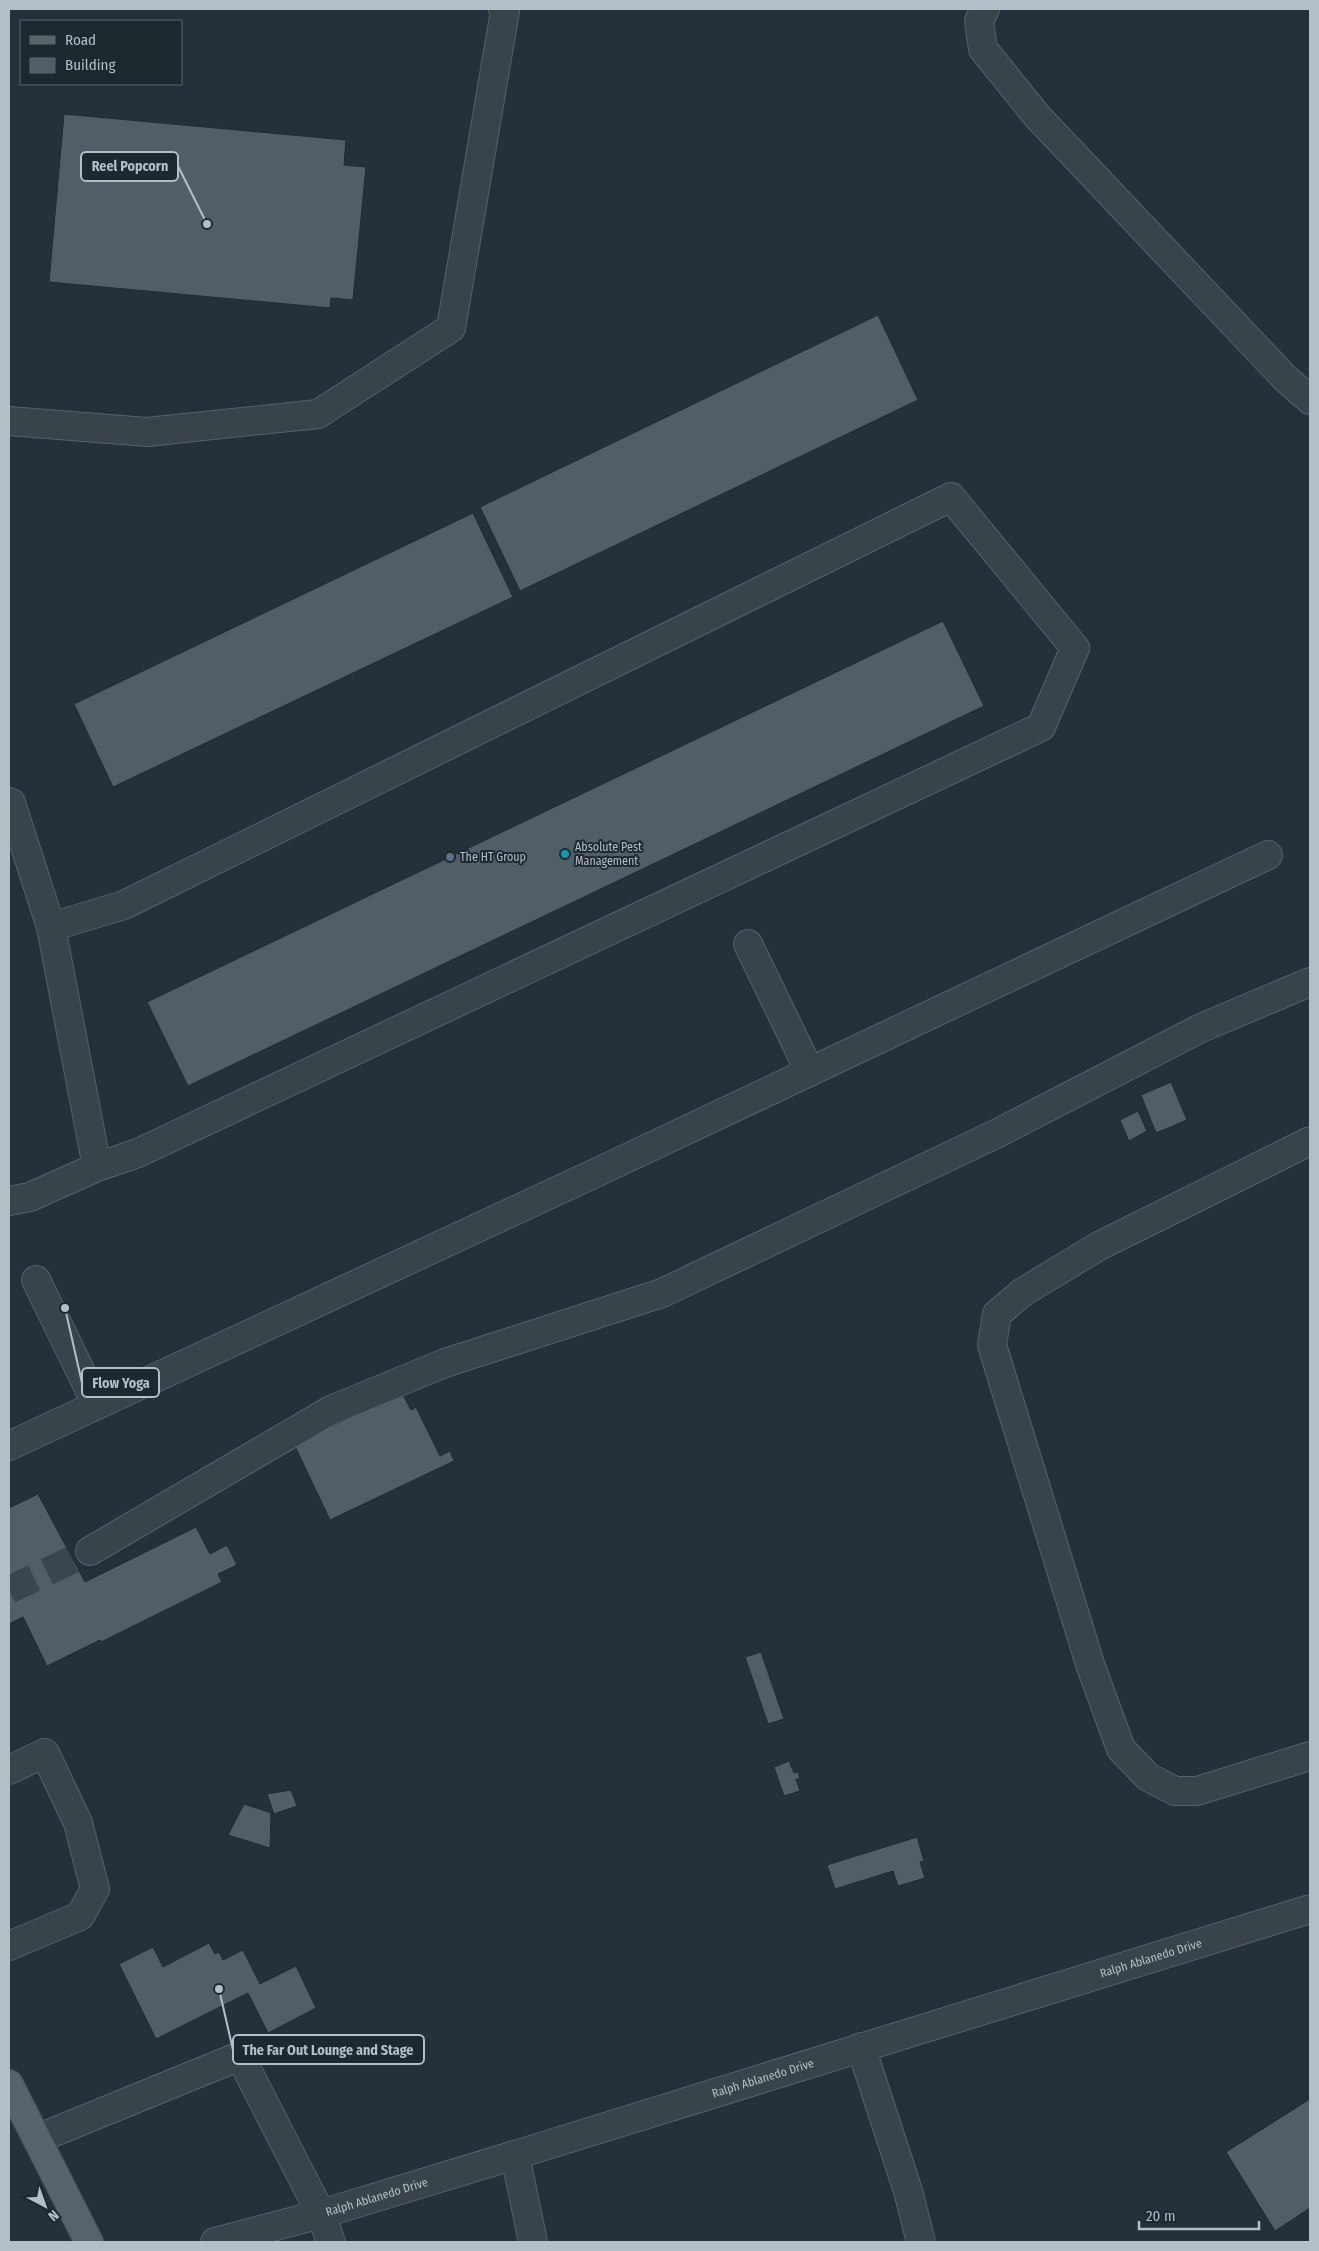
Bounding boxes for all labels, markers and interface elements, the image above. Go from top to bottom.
legend [20,20,182,85]
text: Road [65,31,96,49]
text: Building [65,56,116,74]
callout: Reel Popcorn [81,152,178,181]
text: Reel Popcorn [92,158,168,175]
place label: Absolute Pest Management [575,840,642,868]
marker: Absolute Pest Management [559,848,571,860]
place label: The HT Group [460,850,526,864]
marker: The HT Group [444,851,456,863]
callout: Flow Yoga [82,1368,159,1397]
text: Flow Yoga [92,1375,150,1392]
street label: Ralph Ablanedo Drive [1098,1936,1204,1981]
callout: The Far Out Lounge and Stage [233,2035,424,2064]
text: The Far Out Lounge and Stage [243,2042,413,2059]
street label: Ralph Ablanedo Drive [710,2056,816,2101]
street label: Ralph Ablanedo Drive [324,2175,430,2219]
north arrow [20,2181,70,2231]
scale bar [1139,2198,1259,2230]
text: N [44,2206,62,2225]
text: 20 m [1146,2207,1176,2225]

